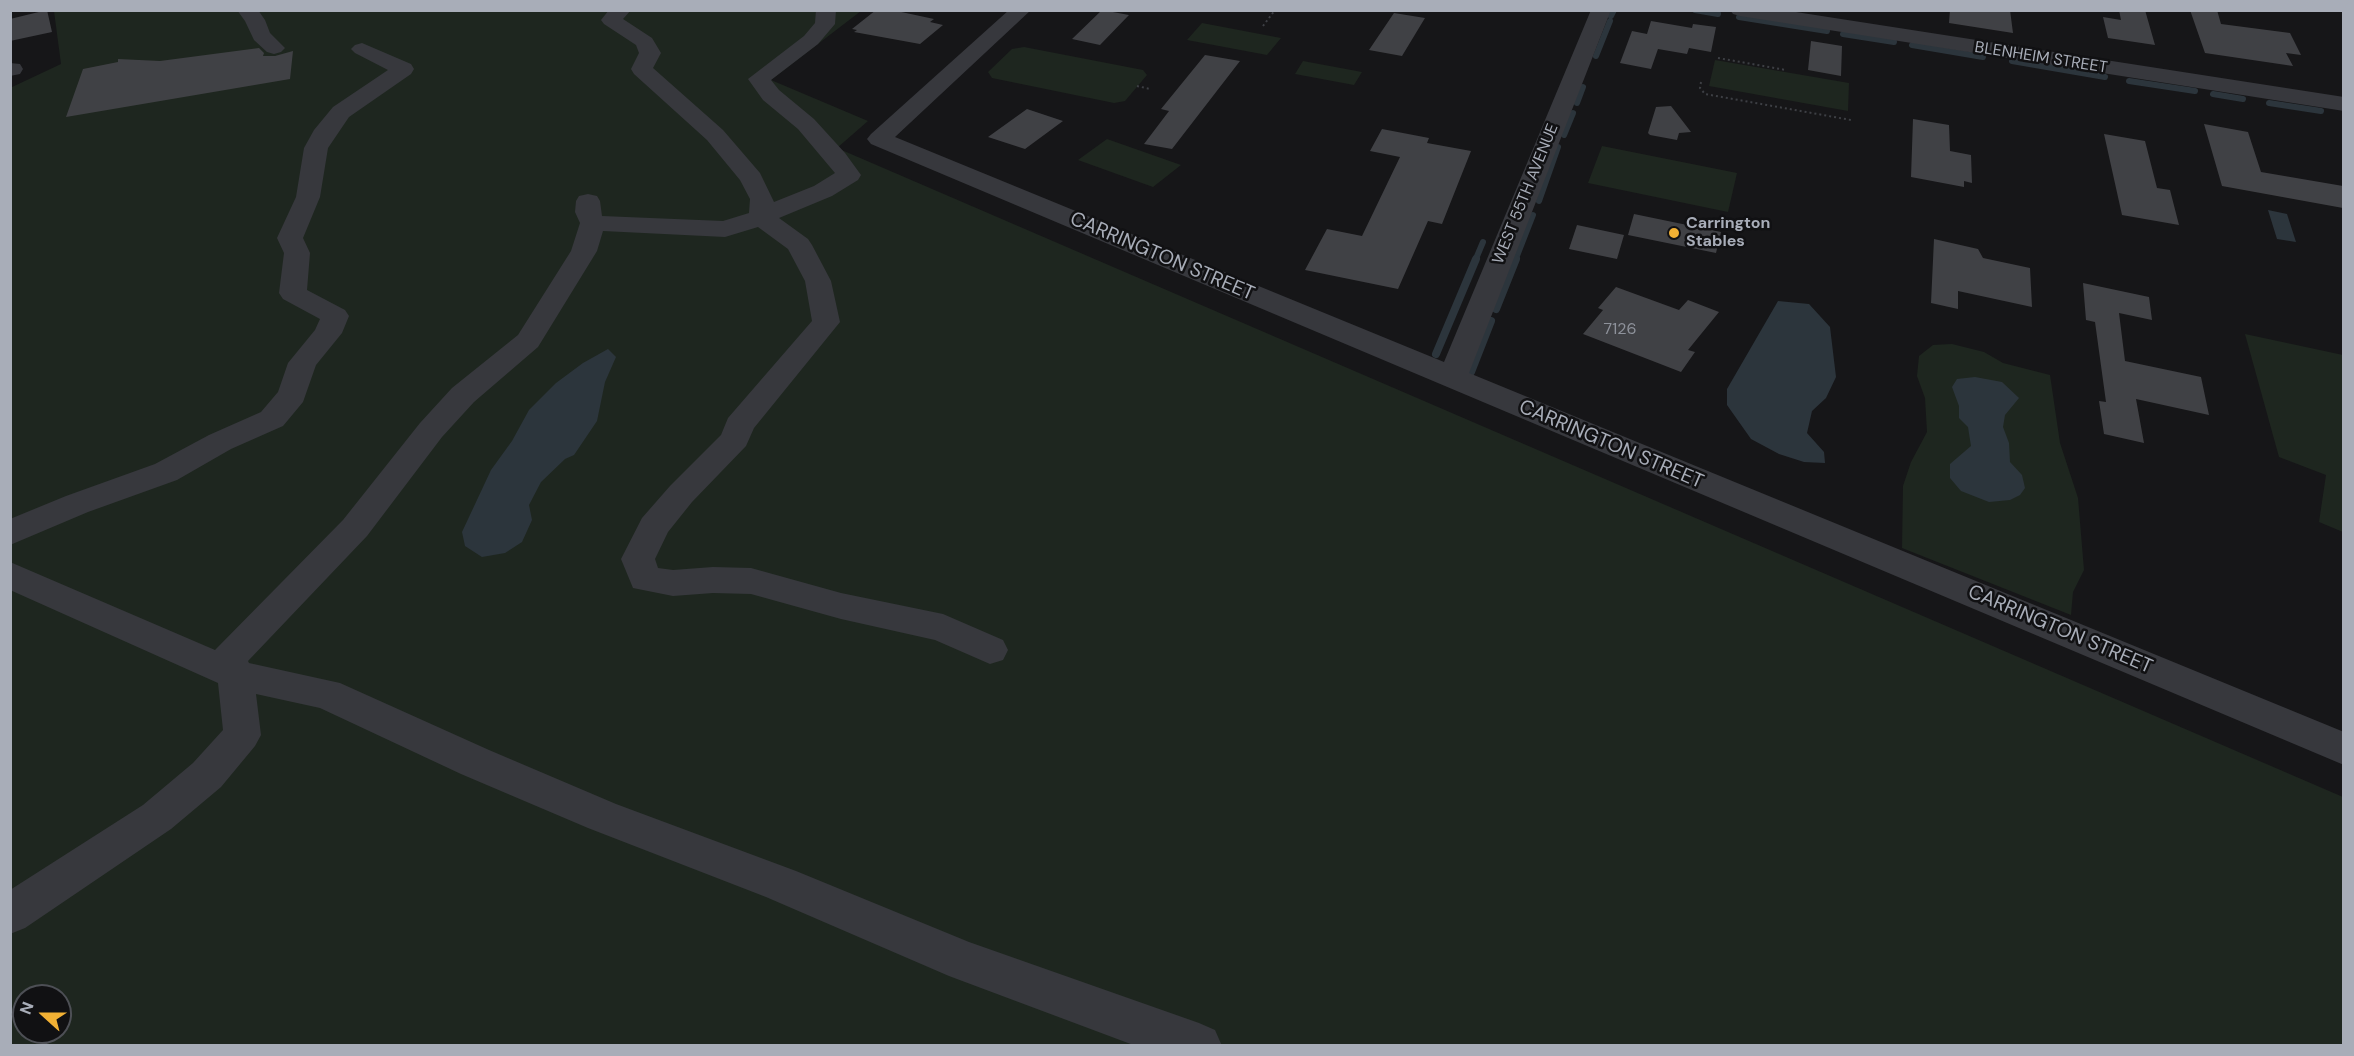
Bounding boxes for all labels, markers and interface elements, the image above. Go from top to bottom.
street label: BLENHEIM STREET [1973,38,2109,78]
street label: WEST 55TH AVENUE [1489,121,1563,267]
street label: CARRINGTON STREET [1066,207,1258,307]
place label: Carrington Stables [1686,214,1770,252]
marker: Carrington Stables [1667,226,1681,240]
house number: 7126 [1604,320,1636,340]
street label: CARRINGTON STREET [1515,395,1707,495]
street label: CARRINGTON STREET [1964,580,2156,680]
north arrow [12,984,72,1044]
text: N [15,999,38,1017]

